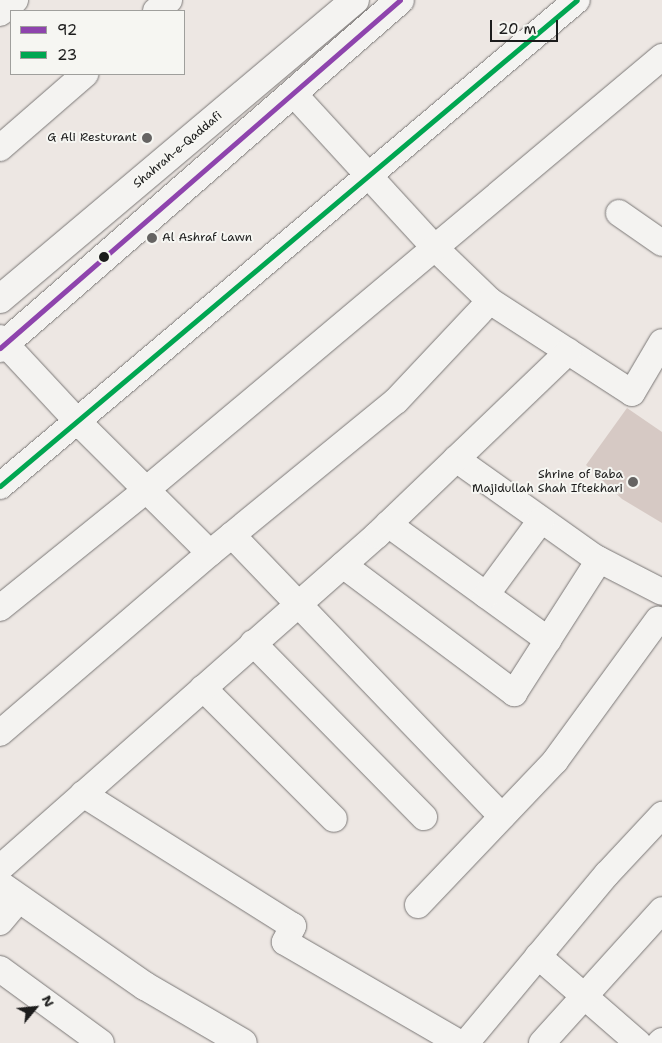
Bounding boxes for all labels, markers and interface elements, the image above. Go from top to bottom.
legend [10,10,185,75]
scale bar [492,10,560,42]
text: 20 m [498,19,537,39]
text: 92 [57,20,77,40]
text: 23 [57,45,77,65]
street label: Shahrah-e-Qaddafi [131,109,225,191]
place label: G Ali Resturant [47,131,137,145]
marker: G Ali Resturant [141,132,153,144]
place label: Al Ashraf Lawn [162,231,252,245]
marker: Al Ashraf Lawn [146,232,158,244]
unlabelled marker [99,252,109,262]
place label: Shrine of Baba Majidullah Shah Iftekhari [472,468,623,496]
marker: Shrine of Baba Majidullah Shah Iftekhari [627,476,639,488]
north arrow [10,983,60,1033]
text: N [38,992,59,1010]

